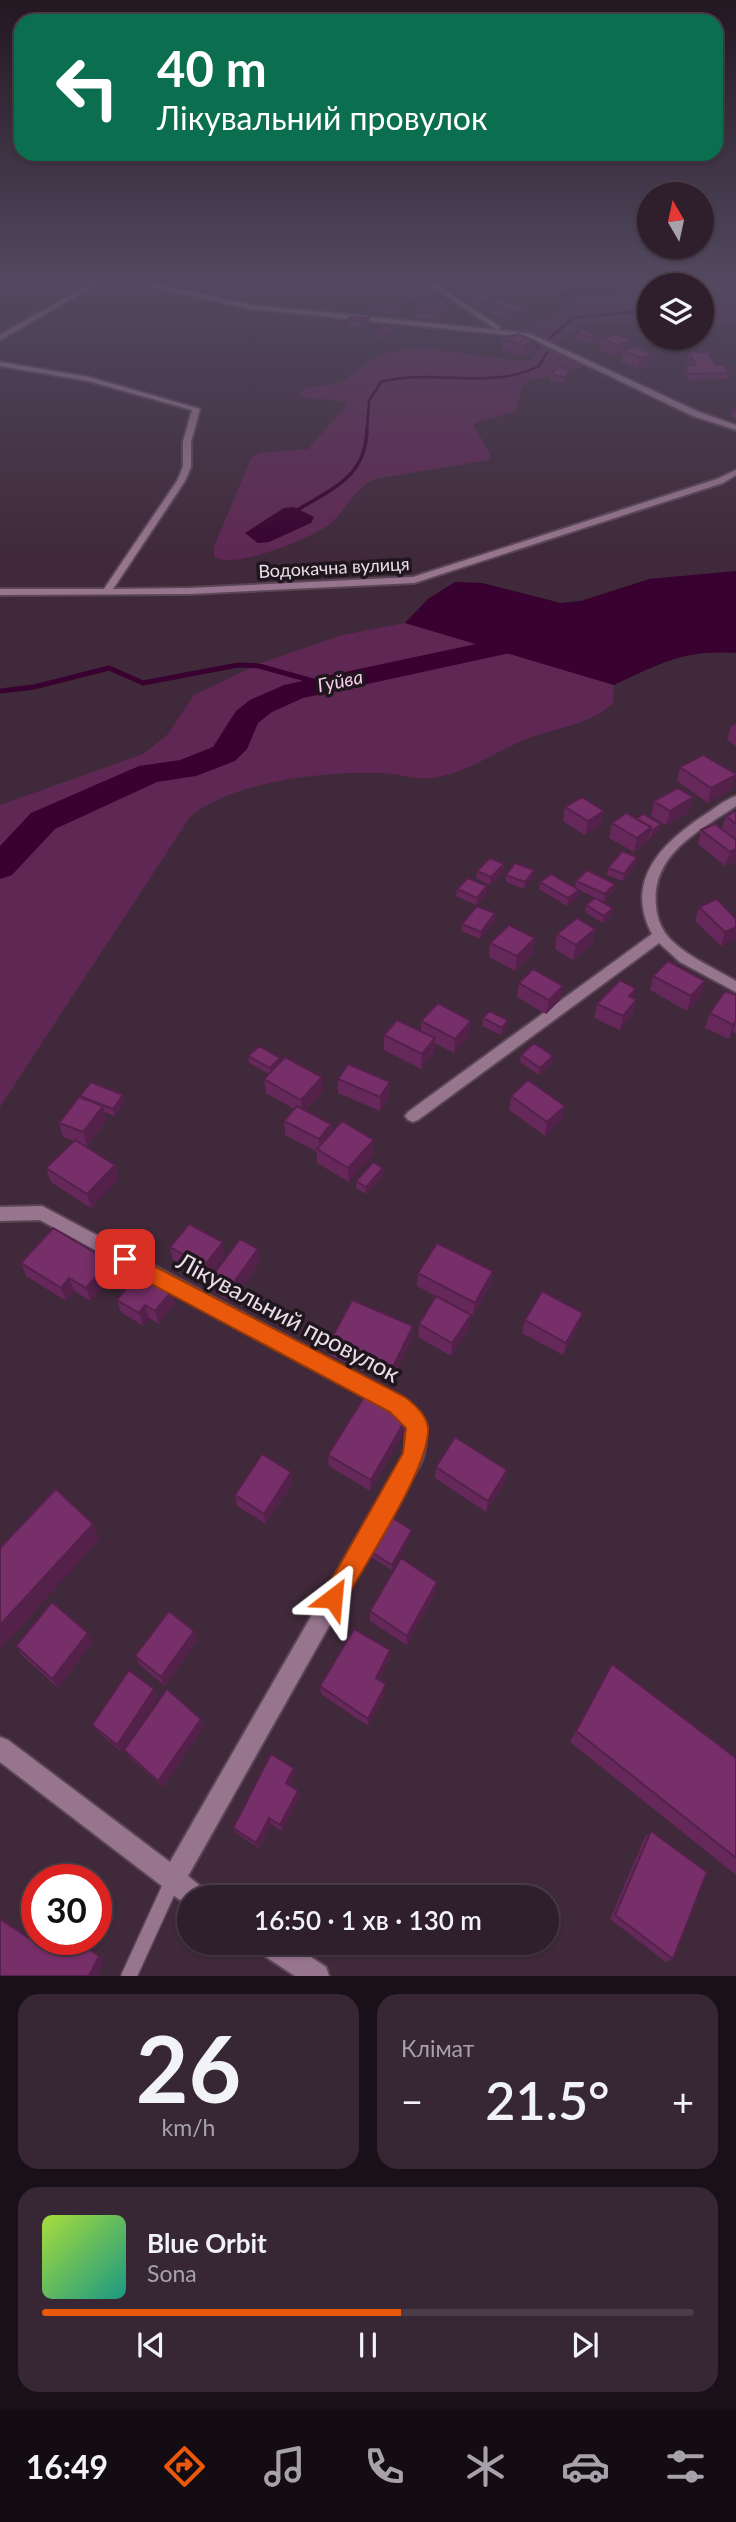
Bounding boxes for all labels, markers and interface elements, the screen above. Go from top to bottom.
text: 40 m [157,39,267,97]
icon: left [42,42,133,133]
text: Лікувальний провулок [157,98,488,137]
north arrow [637,182,714,259]
map controls [637,182,714,350]
button: layers [637,273,714,350]
street label: Водокачна вулиця [258,552,410,582]
water label: Гуйва [315,664,365,697]
pin [95,1229,155,1289]
icon: arrive [106,1240,144,1278]
street label: Лікувальний провулок [172,1245,405,1388]
position arrow [296,1561,370,1635]
speed limit sign: 30 [21,1864,112,1955]
text: 16:50 · 1 хв · 130 m [254,1904,482,1936]
text: 26 [136,2013,241,2122]
text: Клімат [401,2034,474,2062]
text: 21.5° [485,2069,610,2131]
text: − [401,2078,423,2124]
text: + [672,2078,694,2124]
text: km/h [162,2113,215,2141]
text: Blue Orbit [147,2227,267,2259]
text: Sona [147,2259,197,2287]
icon: previous [132,2326,170,2364]
icon: pause [349,2326,387,2364]
icon: next [566,2326,604,2364]
icon: directions [160,2442,209,2491]
icon: music [260,2442,309,2491]
icon: phone [360,2442,409,2491]
icon: climate [461,2442,510,2491]
icon: car [561,2442,610,2491]
icon: filters [661,2442,710,2491]
text: 16:49 [26,2447,108,2486]

